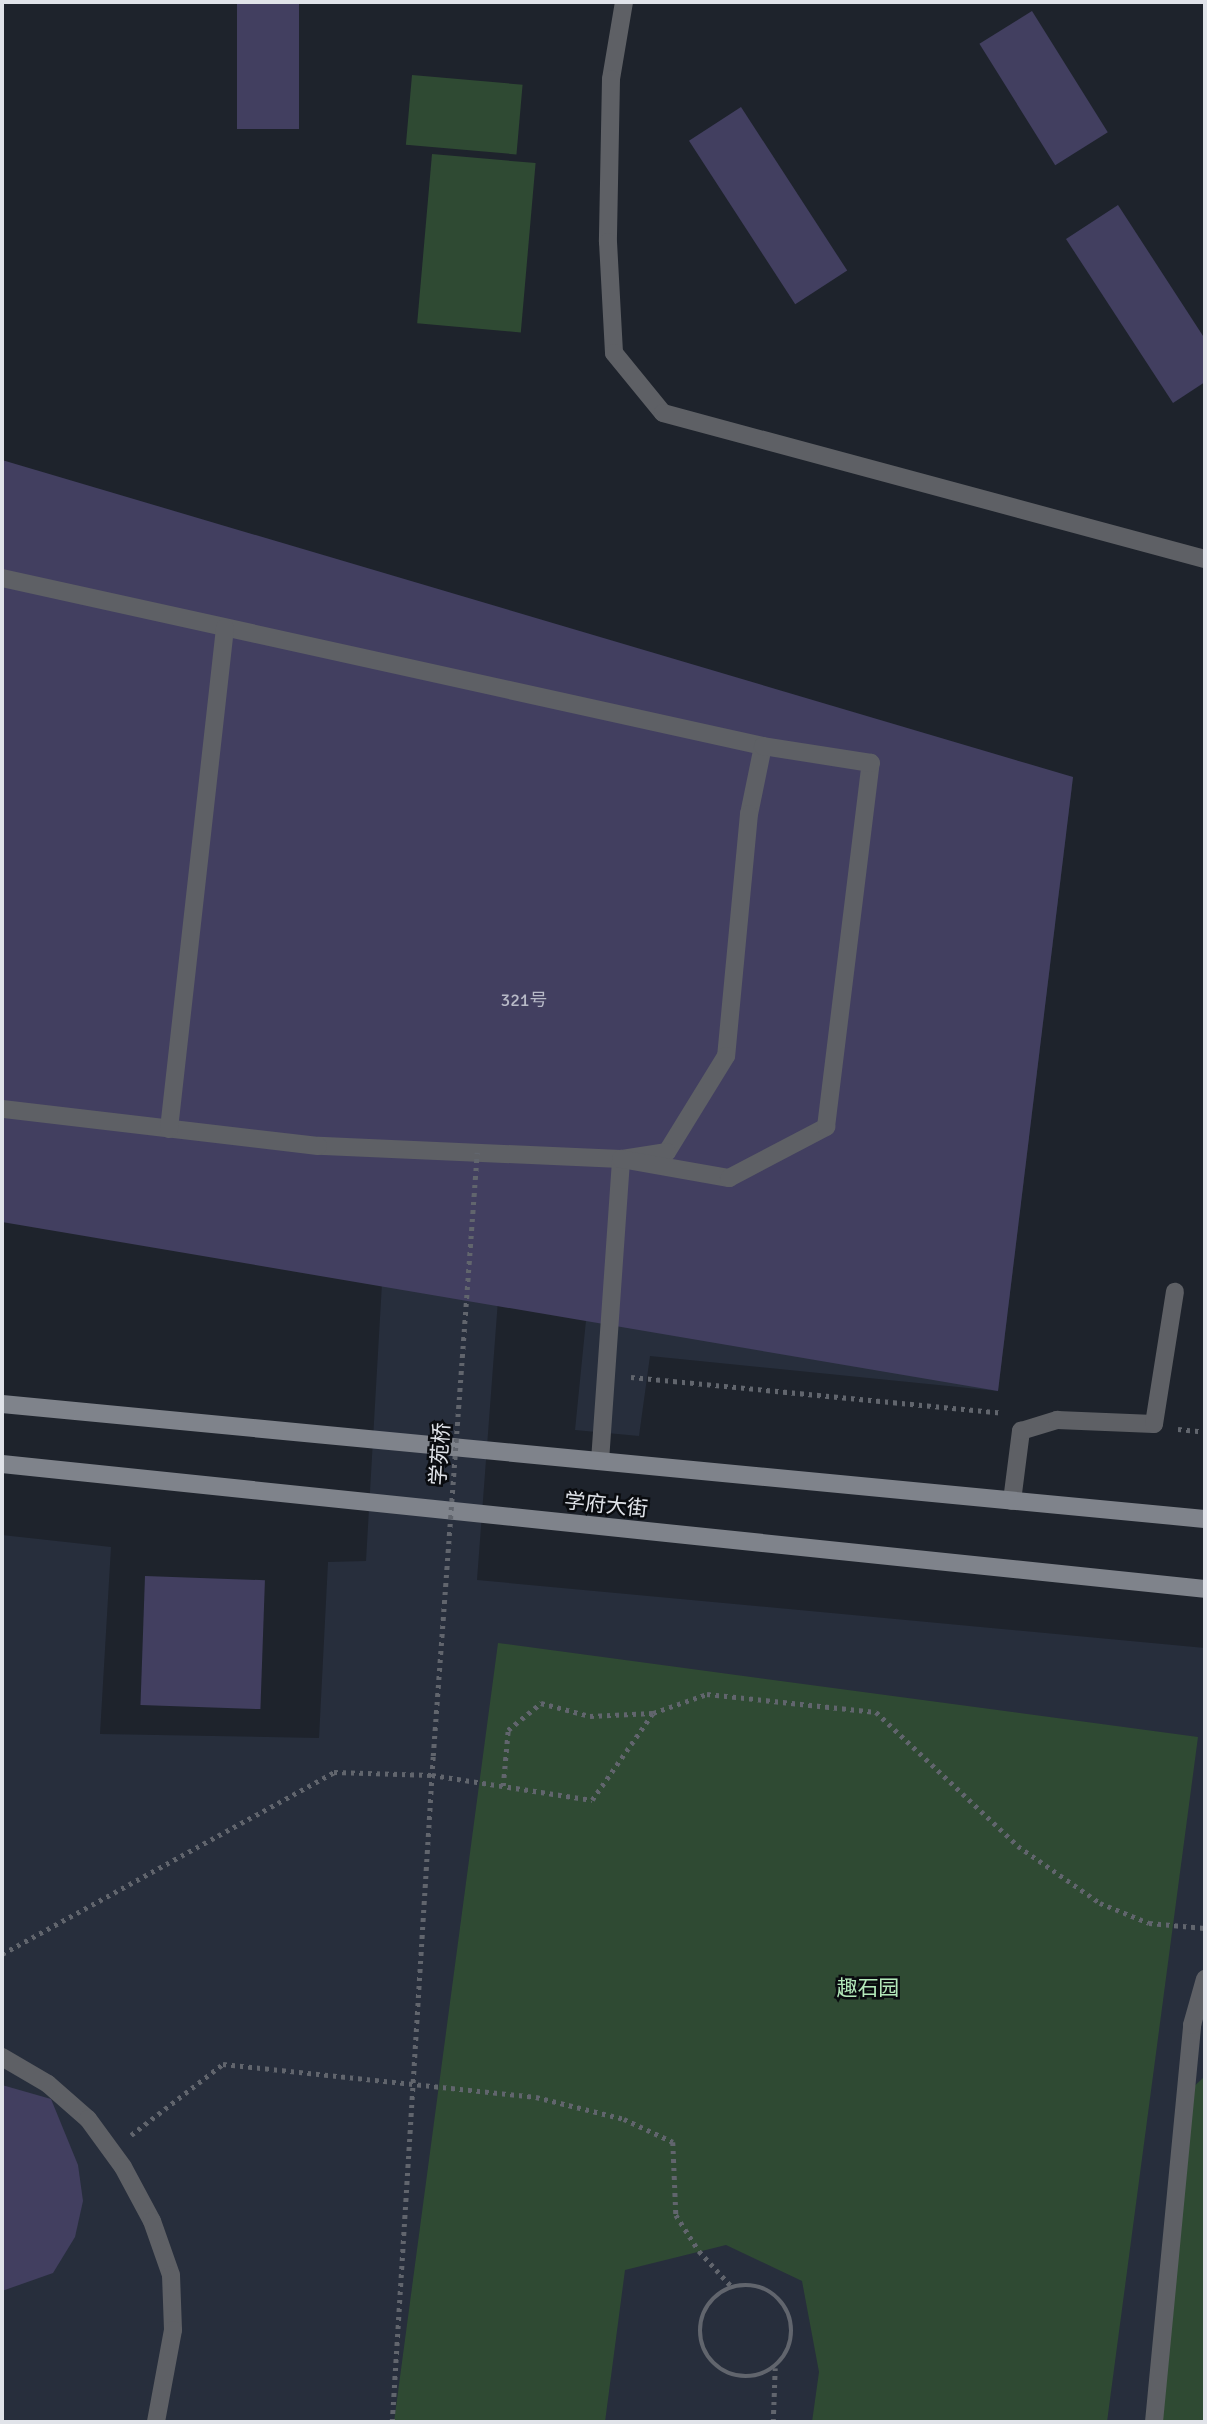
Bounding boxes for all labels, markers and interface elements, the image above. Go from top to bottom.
house number: 321号 [500,989,548,1011]
street label: 学苑桥 [425,1422,455,1486]
street label: 学府大街 [563,1488,649,1522]
park label: 趣石园 [837,1975,899,2001]

